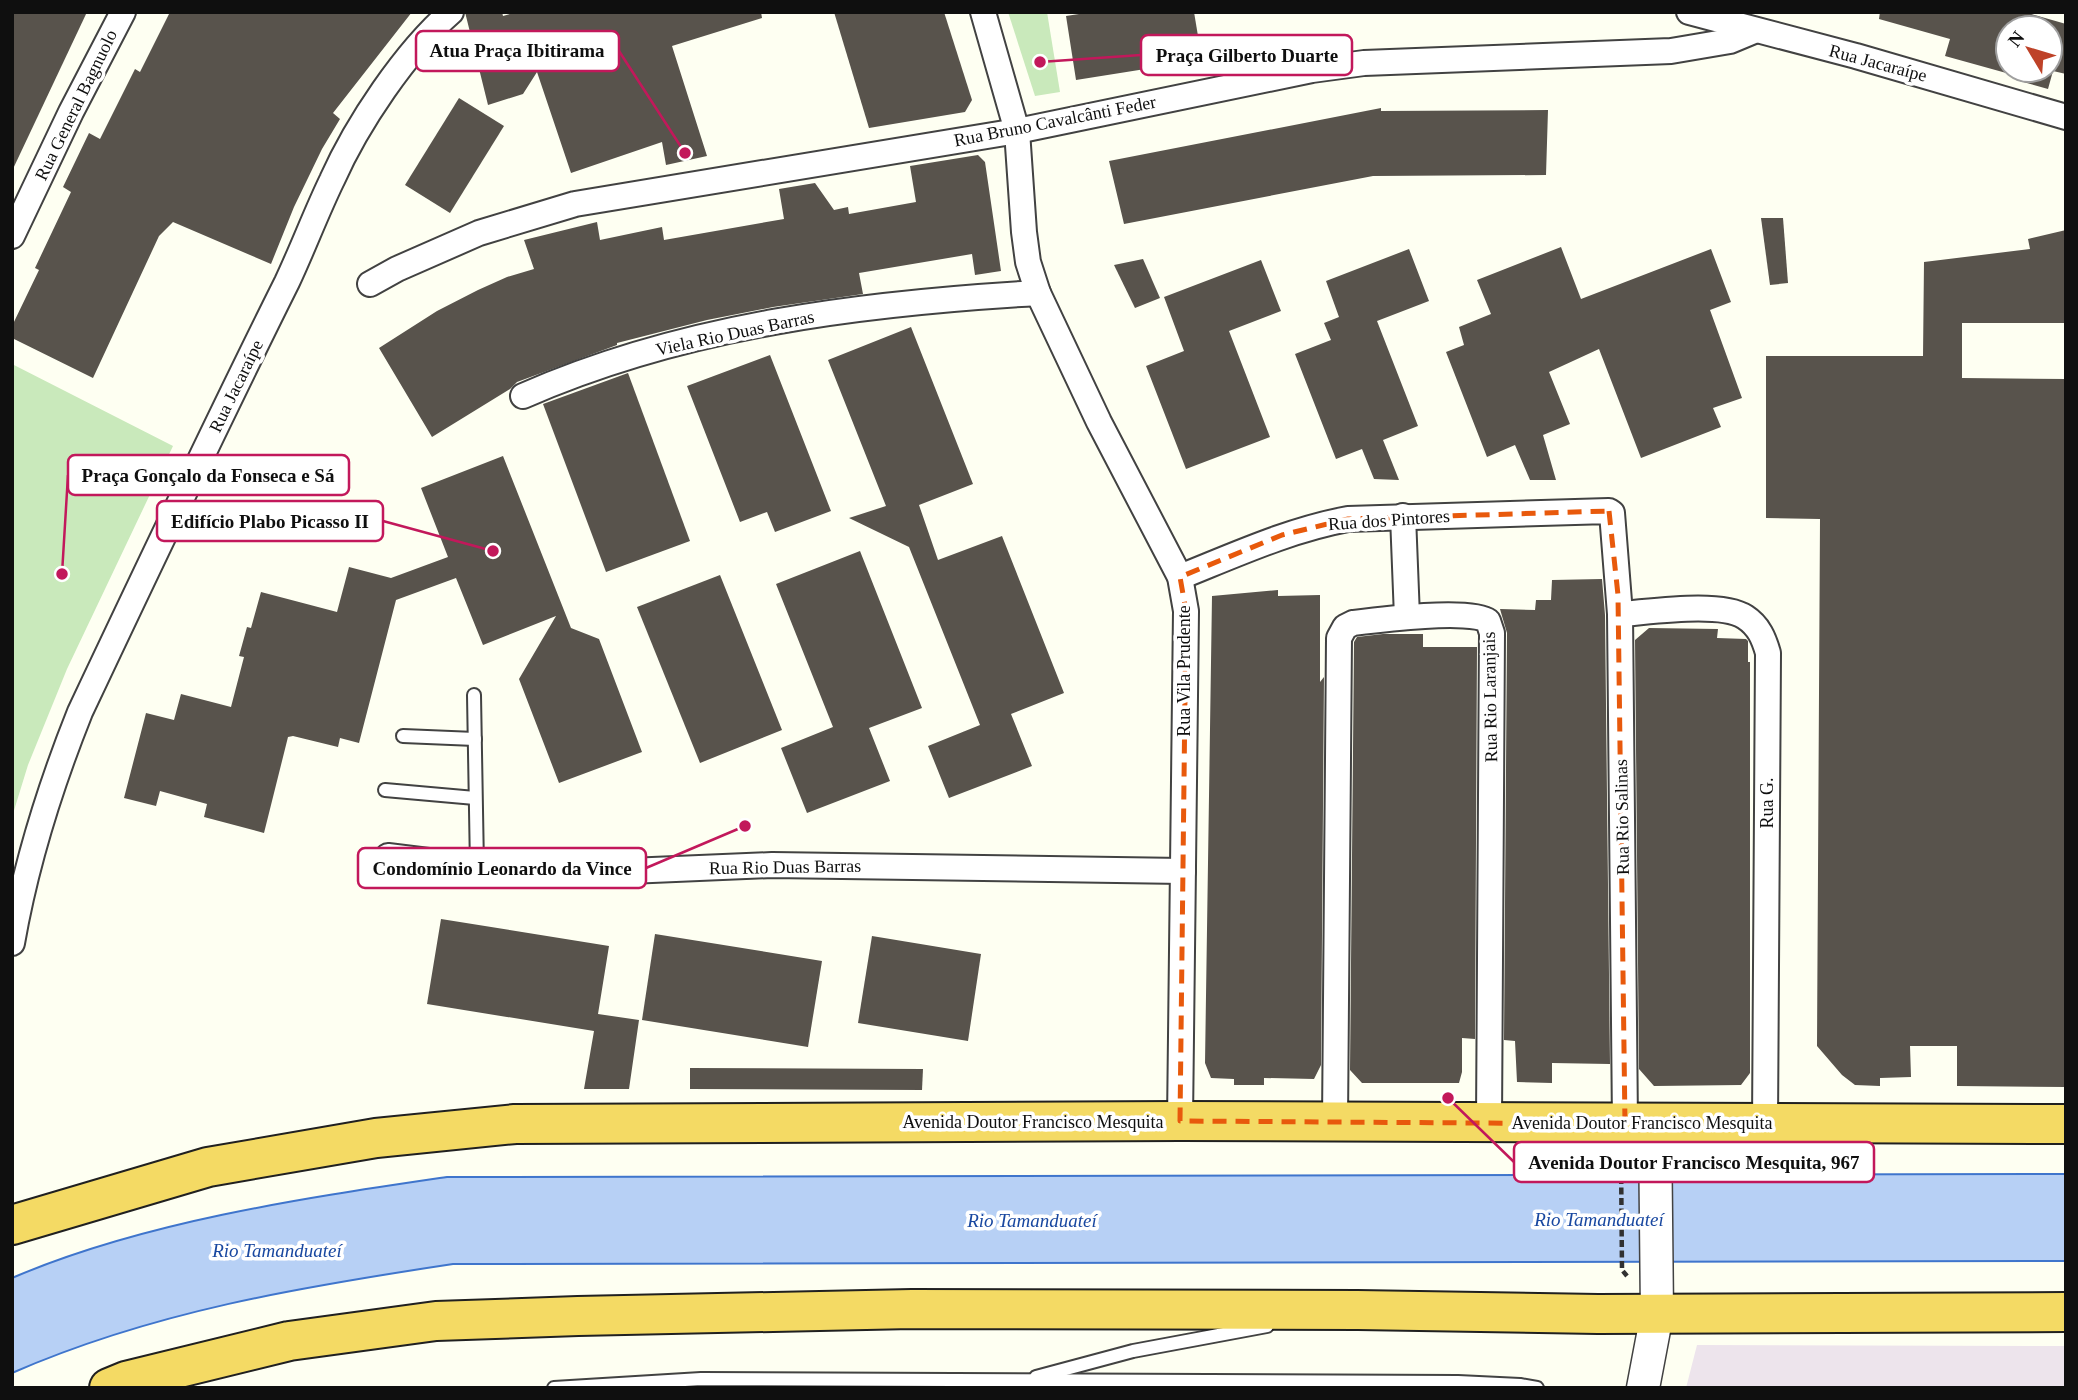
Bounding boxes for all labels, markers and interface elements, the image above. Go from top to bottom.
north arrow [1994,14,2064,84]
street label: Rua General Bagnuolo [31,26,121,184]
text: N [2003,27,2029,51]
callout: Atua Praça Ibitirama [416,31,619,71]
callout: Praça Gilberto Duarte [1141,35,1352,75]
text: Atua Praça Ibitirama [429,40,605,61]
street label: Rua Jacaraípe [1827,40,1929,86]
text: Praça Gilberto Duarte [1156,45,1338,66]
street label: Rua Bruno Cavalcânti Feder [952,92,1158,150]
street label: Viela Rio Duas Barras [654,306,816,360]
street label: Rua Jacaraípe [205,336,267,436]
callout: Praça Gonçalo da Fonseca e Sá [68,455,349,495]
text: Praça Gonçalo da Fonseca e Sá [82,465,335,486]
callout: Edifício Plabo Picasso II [157,501,383,541]
street label: Rua dos Pintores [1327,506,1451,534]
text: Edifício Plabo Picasso II [171,511,369,532]
street label: Rua Vila Prudente [1174,605,1194,737]
street label: Rua Rio Laranjais [1479,631,1501,763]
street label: Rua Rio Salinas [1611,759,1633,875]
street label: Rua G. [1757,778,1777,829]
callout: Condomínio Leonardo da Vince [358,848,646,888]
street label: Rua Rio Duas Barras [709,856,861,878]
text: Condomínio Leonardo da Vince [372,858,632,879]
street label: Avenida Doutor Francisco Mesquita [902,1112,1164,1132]
street label: Avenida Doutor Francisco Mesquita [1511,1113,1773,1133]
callout: Avenida Doutor Francisco Mesquita, 967 [1514,1142,1874,1182]
text: Avenida Doutor Francisco Mesquita, 967 [1528,1152,1860,1173]
water label: Rio Tamanduateí [1533,1209,1666,1230]
water label: Rio Tamanduateí [966,1210,1099,1231]
water label: Rio Tamanduateí [211,1240,344,1261]

